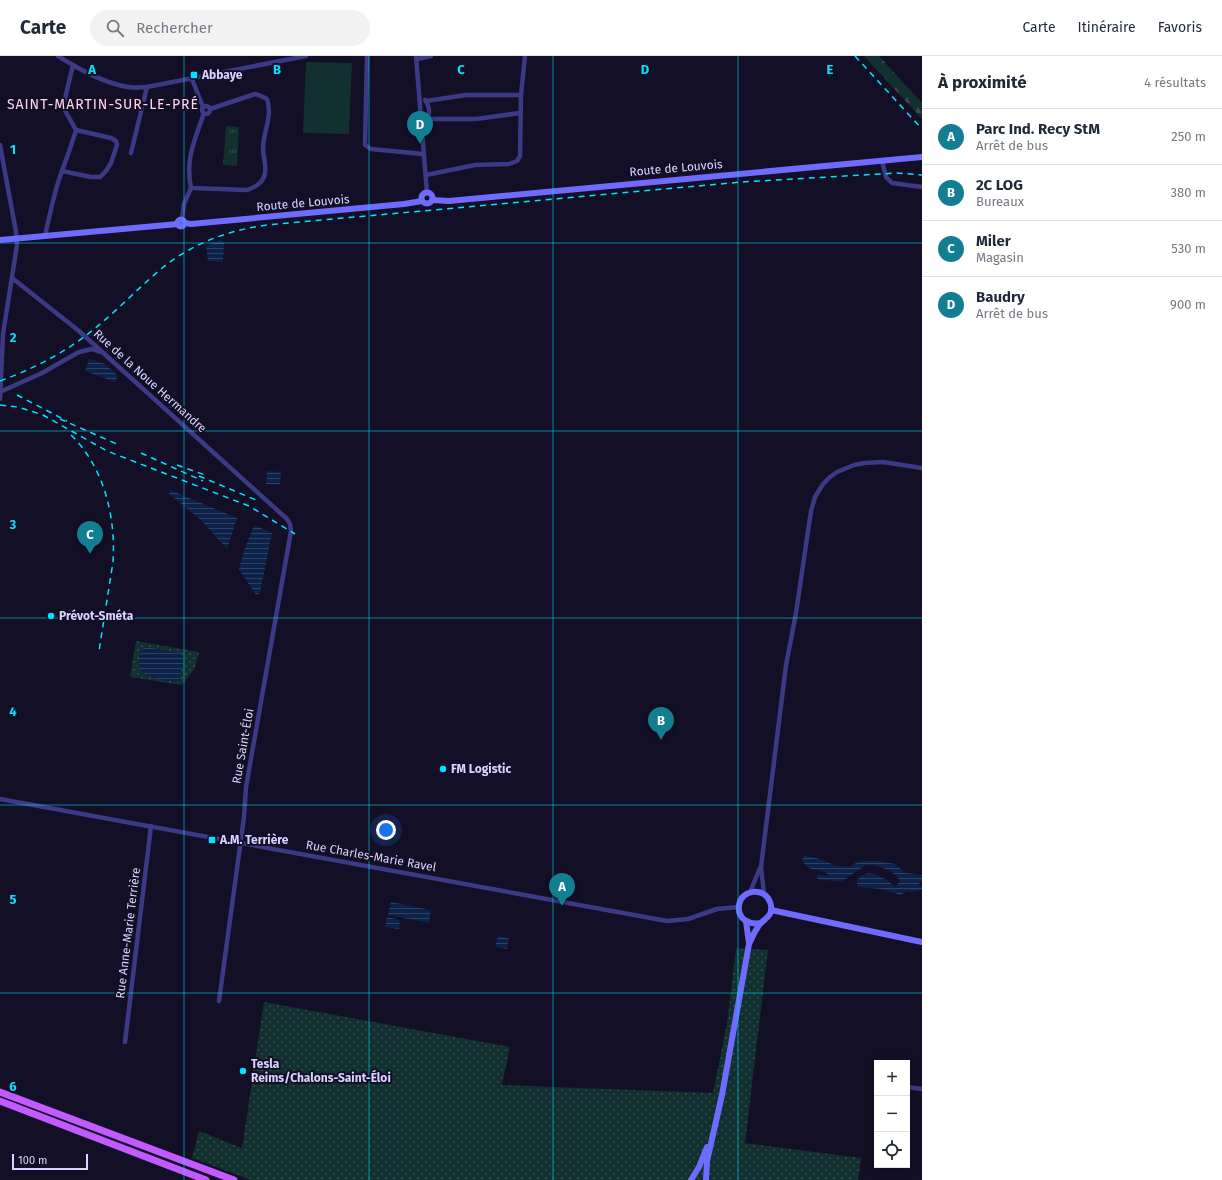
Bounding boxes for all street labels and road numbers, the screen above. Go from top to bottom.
street label: Route de Louvois [629,157,724,179]
street label: Route de Louvois [256,192,351,214]
street label: Rue de la Noue Hermandre [91,327,209,435]
street label: Rue Saint-Éloi [228,707,257,785]
street label: Rue Charles-Marie Ravel [305,838,438,874]
street label: Rue Anne-Marie Terrière [113,867,143,999]

